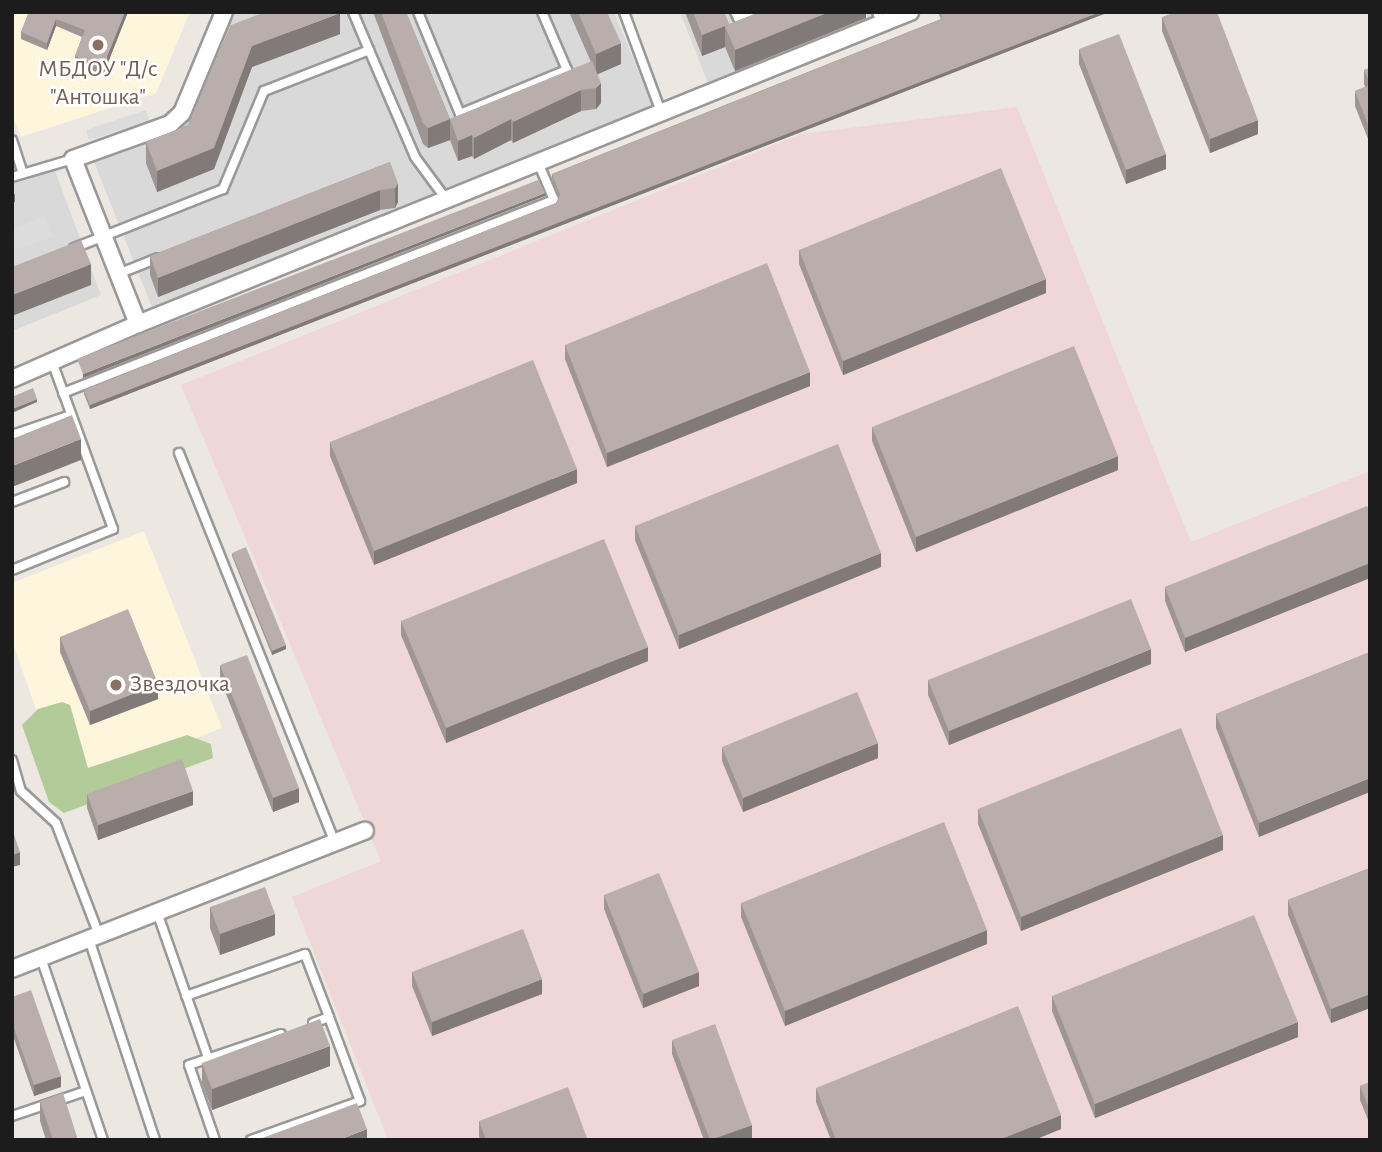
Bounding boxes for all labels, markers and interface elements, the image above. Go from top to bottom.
marker: МБДОУ "Д/с "Антошка" [90,37,106,53]
place label: МБДОУ "Д/с "Антошка" [38,56,158,112]
place label: Звездочка [130,671,230,699]
marker: Звездочка [108,677,124,693]

